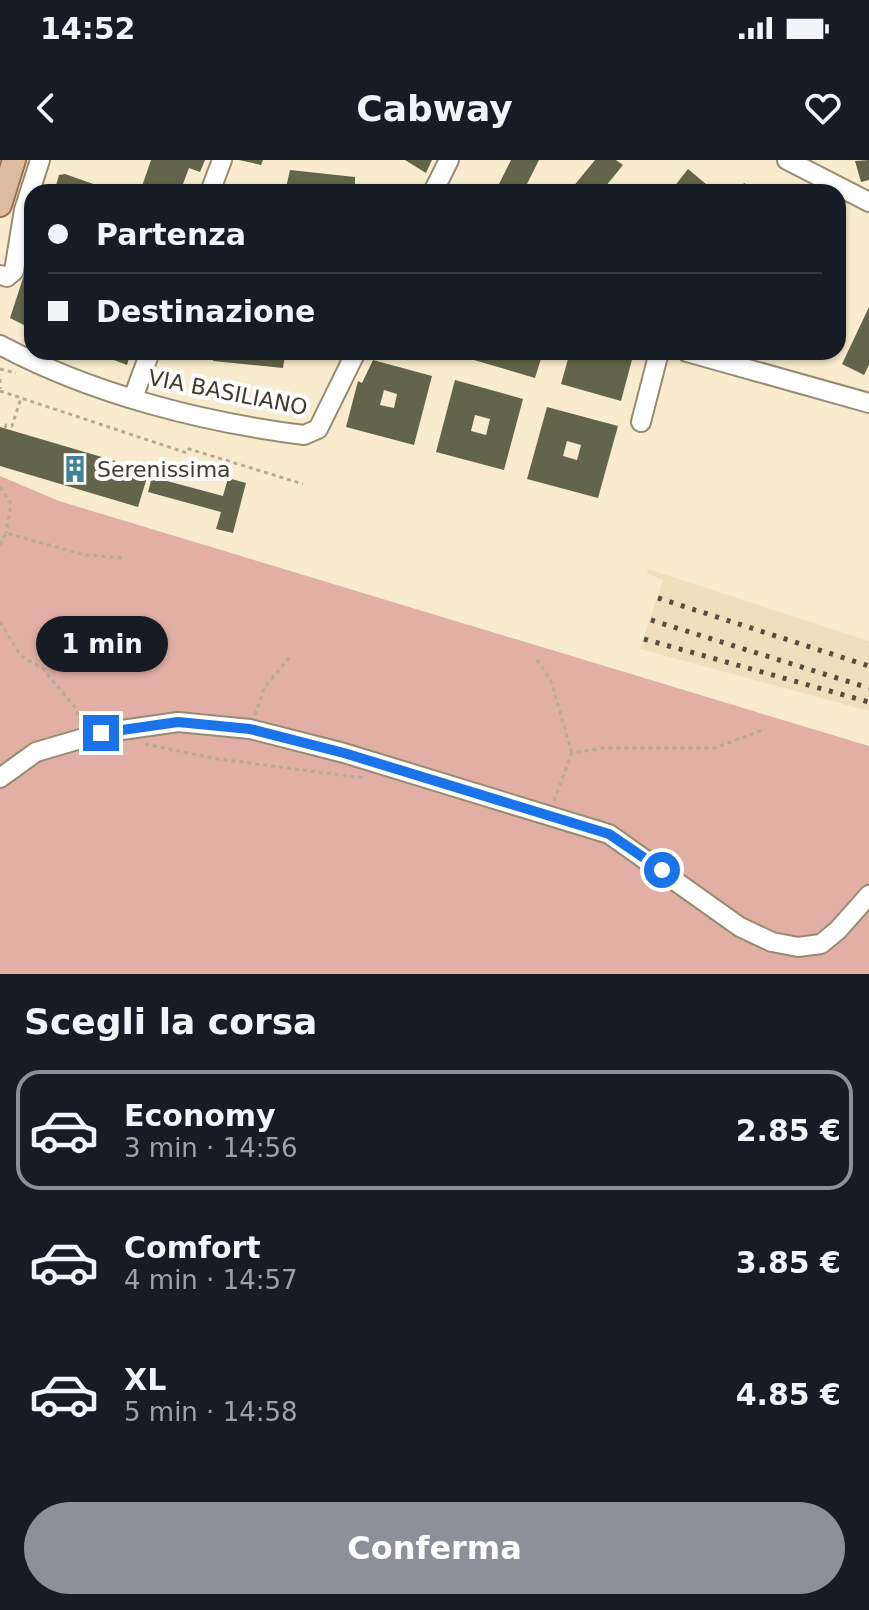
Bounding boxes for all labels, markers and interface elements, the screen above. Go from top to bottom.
text: 14:52 [40,11,136,46]
icon: back [24,86,68,130]
icon: heart [801,86,845,130]
text: Cabway [356,88,513,129]
text: Partenza [96,217,246,252]
text: Destinazione [96,294,315,329]
street label: VIA BASILIANO [146,365,310,420]
building icon: Serenissima [60,454,90,484]
place label: Serenissima [97,457,231,482]
callout: 1 min [35,617,167,673]
text: 1 min [61,629,143,659]
route end [83,715,119,751]
route start [644,852,680,888]
text: Scegli la corsa [24,1001,317,1042]
icon: car [28,1094,100,1166]
text: Economy [124,1098,276,1133]
text: 2.85 € [736,1113,841,1148]
text: 3 min · 14:56 [124,1133,298,1163]
icon: car [28,1226,100,1298]
text: Comfort [124,1230,261,1265]
text: 3.85 € [736,1245,841,1280]
text: 4 min · 14:57 [124,1265,298,1295]
icon: car [28,1358,100,1430]
text: XL [124,1362,166,1397]
text: 4.85 € [736,1377,841,1412]
text: 5 min · 14:58 [124,1397,298,1427]
button: Conferma [24,1502,845,1594]

